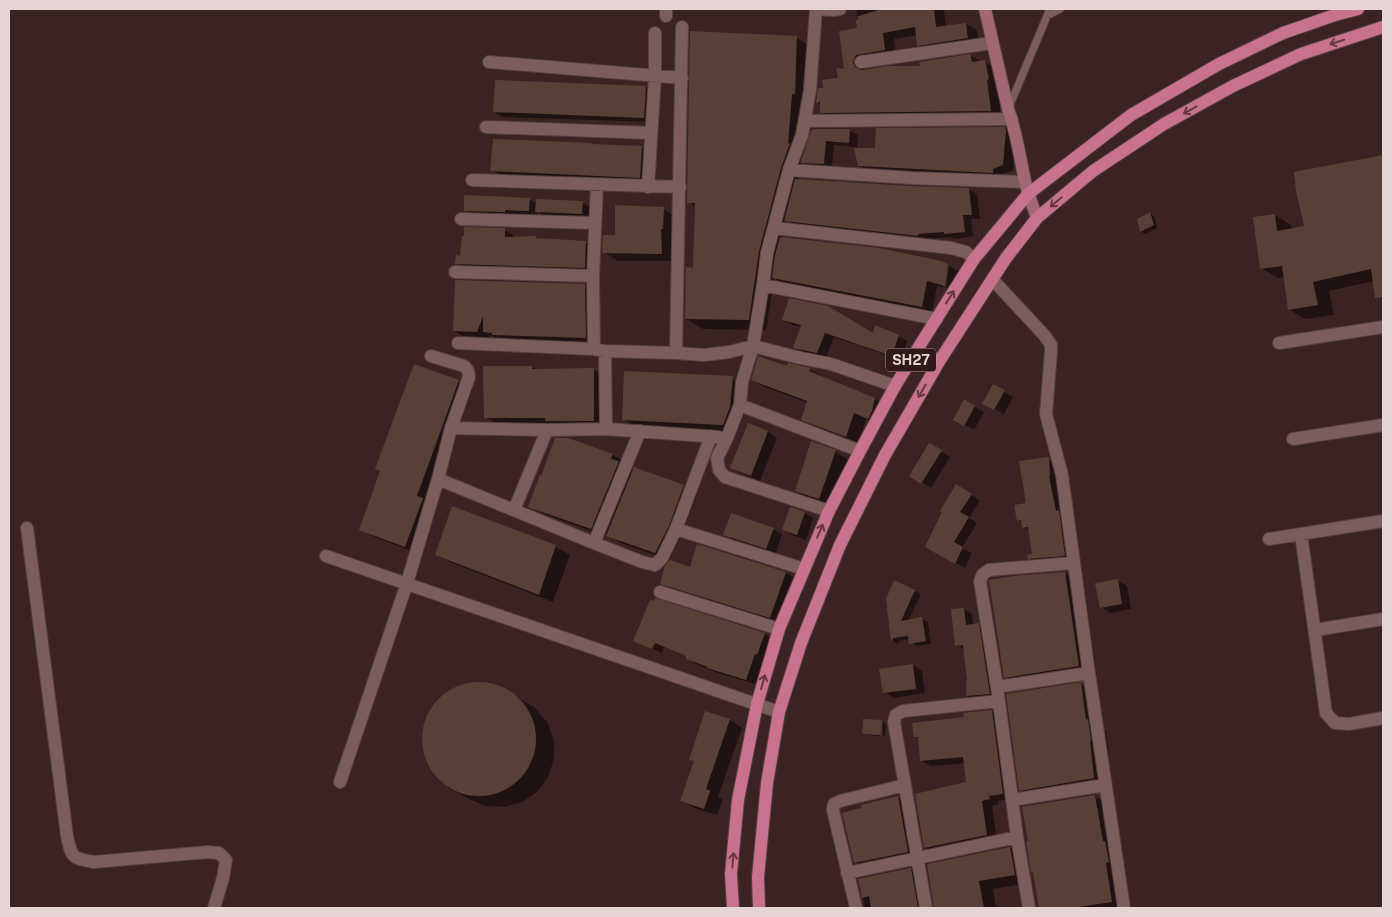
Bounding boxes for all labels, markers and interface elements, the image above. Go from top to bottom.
one-way arrow [1330,38,1345,47]
one-way arrow [1182,105,1197,115]
one-way arrow [1050,196,1063,208]
one-way arrow [945,290,955,304]
road number: SH27 [886,348,936,372]
one-way arrow [917,383,927,397]
one-way arrow [816,524,826,539]
one-way arrow [759,675,768,691]
one-way arrow [728,852,738,868]

